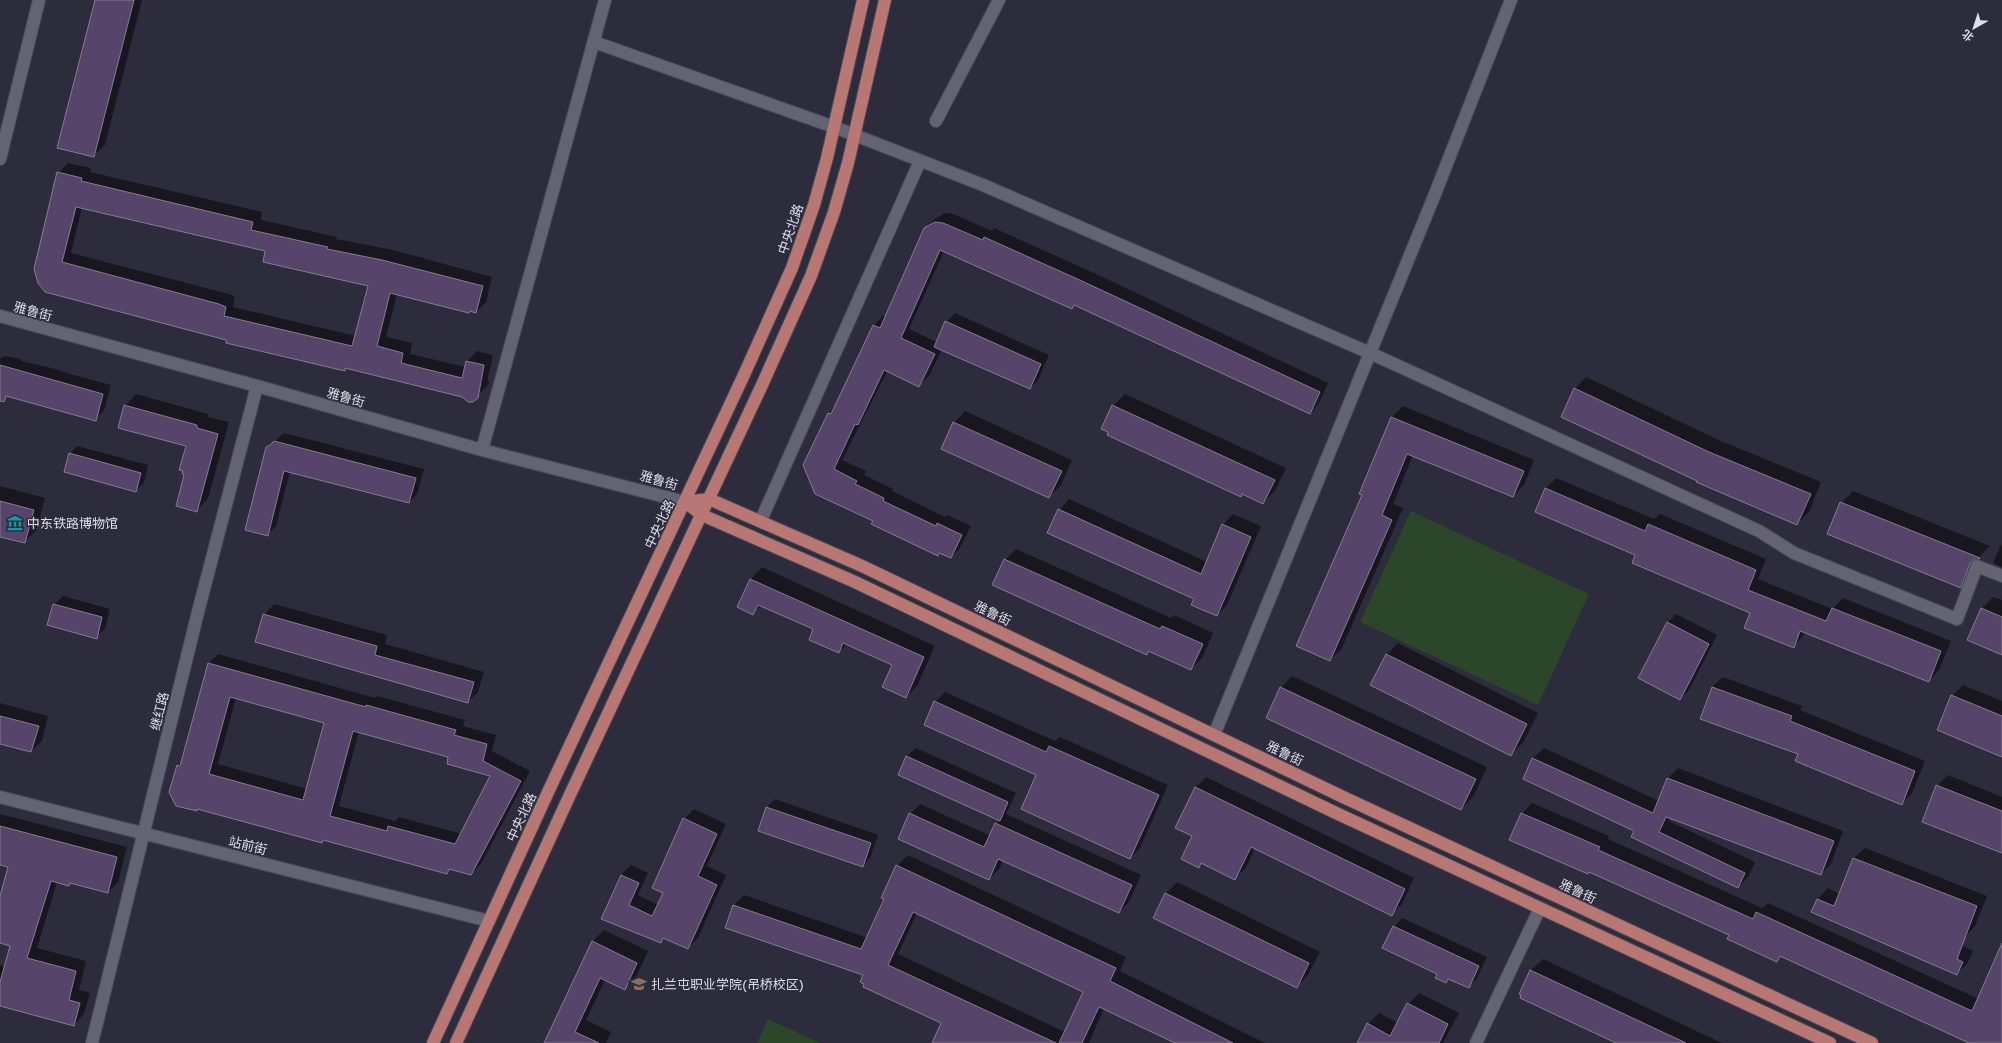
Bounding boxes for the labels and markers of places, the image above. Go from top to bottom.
museum icon: 中东铁路博物馆 [6,514,24,532]
place label: 中东铁路博物馆 [27,515,118,531]
school or university icon: 扎兰屯职业学院(吊桥校区) [630,975,648,993]
place label: 扎兰屯职业学院(吊桥校区) [651,976,804,992]

